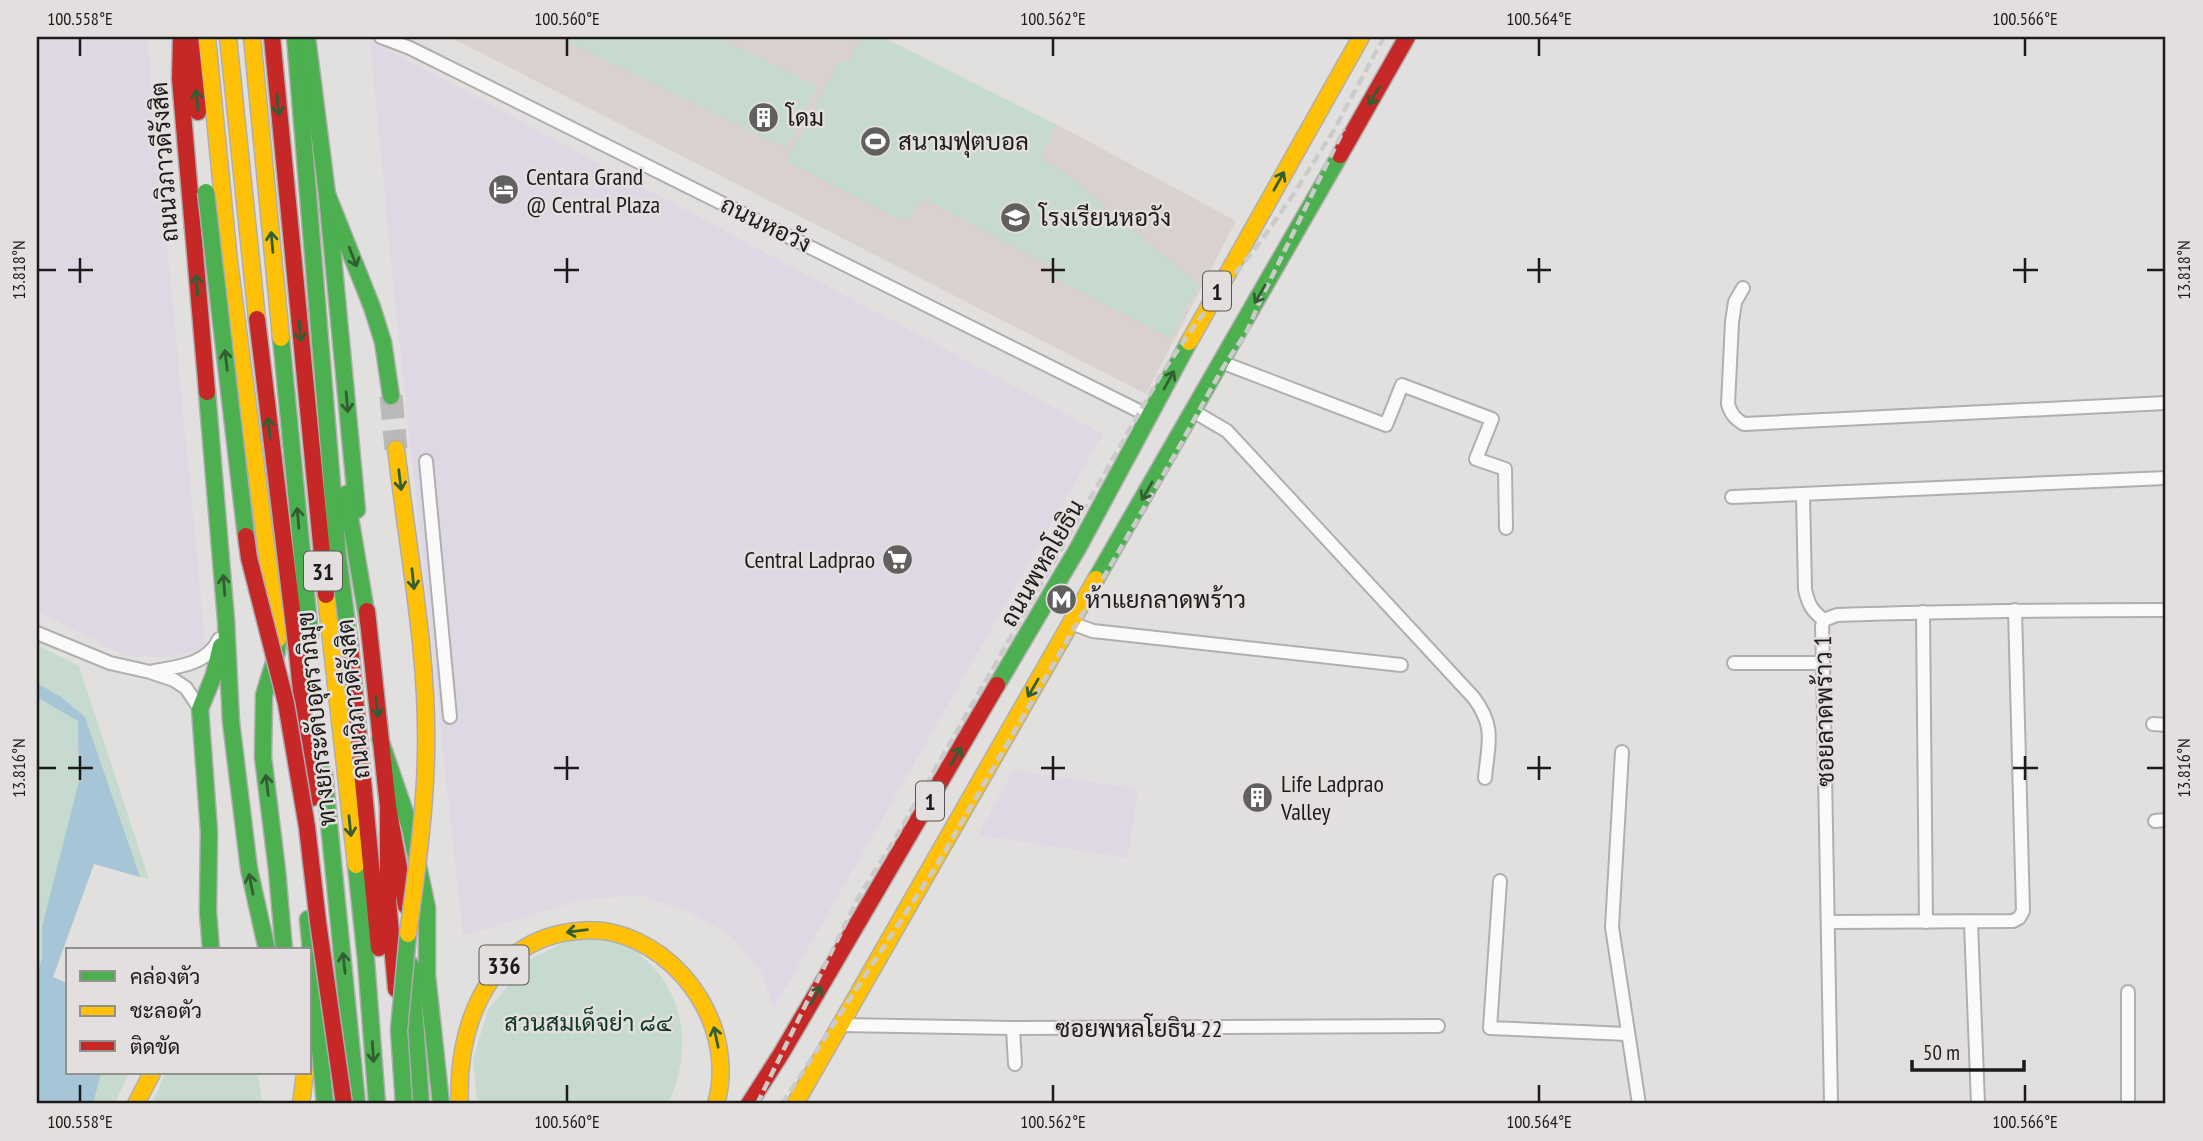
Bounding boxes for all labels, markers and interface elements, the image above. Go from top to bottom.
text: 100.558°E [47,7,113,30]
text: 100.560°E [534,7,600,30]
text: 100.562°E [1020,7,1086,30]
text: 100.564°E [1506,7,1572,30]
text: 100.566°E [1992,7,2058,30]
street label: ถนนวิภาวดีรังสิต [143,81,185,243]
one-way arrow [1366,86,1380,106]
one-way arrow [190,89,203,112]
one-way arrow [272,93,285,115]
building icon: โดม [746,100,780,134]
place label: โดม [784,102,824,133]
sports icon: สนามฟุตบอล [858,124,892,158]
place label: สนามฟุตบอล [898,126,1029,158]
place label: Centara Grand @ Central Plaza [526,161,660,220]
one-way arrow [1272,171,1286,191]
hotel icon: Centara Grand @ Central Plaza [486,173,520,207]
street label: ถนนหอวัง [716,189,816,259]
school or university icon: โรงเรียนหอวัง [999,200,1033,234]
place label: โรงเรียนหอวัง [1037,202,1171,233]
one-way arrow [265,231,278,254]
text: 13.818°N [7,240,30,300]
text: 13.818°N [2172,240,2195,300]
one-way arrow [347,246,360,267]
road number: 1 [1203,272,1231,310]
one-way arrow [190,274,203,297]
one-way arrow [1253,283,1267,303]
one-way arrow [294,319,307,342]
one-way arrow [219,349,232,372]
one-way arrow [1162,370,1176,390]
one-way arrow [341,390,354,412]
one-way arrow [262,417,275,440]
one-way arrow [394,468,407,491]
one-way arrow [1140,480,1154,500]
street label: ถนนพหลโยธิน [993,494,1091,632]
one-way arrow [291,507,304,529]
supermarket icon: Central Ladprao [881,542,915,576]
place label: Central Ladprao [744,544,875,575]
road number: 31 [304,552,342,590]
one-way arrow [407,567,420,590]
one-way arrow [217,574,230,596]
metro station icon: ห้าแยกลาดพร้าว [1045,582,1079,616]
place label: ห้าแยกลาดพร้าว [1085,584,1246,615]
street label: ทางยกระดับอุตราภิมุข [289,610,344,828]
street label: ถนนวิภาวดีรังสิต [329,617,377,781]
street label: ซอยลาดพร้าว 1 [1807,635,1841,787]
one-way arrow [1026,677,1039,698]
one-way arrow [370,695,383,718]
text: 13.816°N [7,738,30,798]
text: 13.816°N [2172,738,2195,798]
one-way arrow [949,747,963,767]
place label: Life Ladprao Valley [1280,768,1384,827]
one-way arrow [260,774,273,797]
building icon: Life Ladprao Valley [1241,780,1275,814]
road number: 1 [916,782,944,820]
one-way arrow [343,814,356,836]
one-way arrow [244,873,258,896]
one-way arrow [566,925,589,938]
road number: 336 [480,946,528,984]
legend [66,948,312,1074]
one-way arrow [337,952,350,975]
text: คล่องตัว [130,963,200,990]
one-way arrow [810,985,823,1006]
text: ชะลอตัว [130,997,202,1024]
park label: สวนสมเด็จย่า ๘๔ [504,1006,673,1038]
street label: ซอยพหลโยธิน 22 [1056,1013,1222,1044]
one-way arrow [708,1026,722,1049]
scale bar [1912,1029,2024,1073]
text: ติดขัด [130,1033,180,1060]
text: 50 m [1923,1039,1960,1066]
one-way arrow [367,1040,380,1063]
text: 100.558°E [47,1110,113,1133]
text: 100.560°E [534,1110,600,1133]
text: 100.562°E [1020,1110,1086,1133]
text: 100.564°E [1506,1110,1572,1133]
text: 100.566°E [1992,1110,2058,1133]

